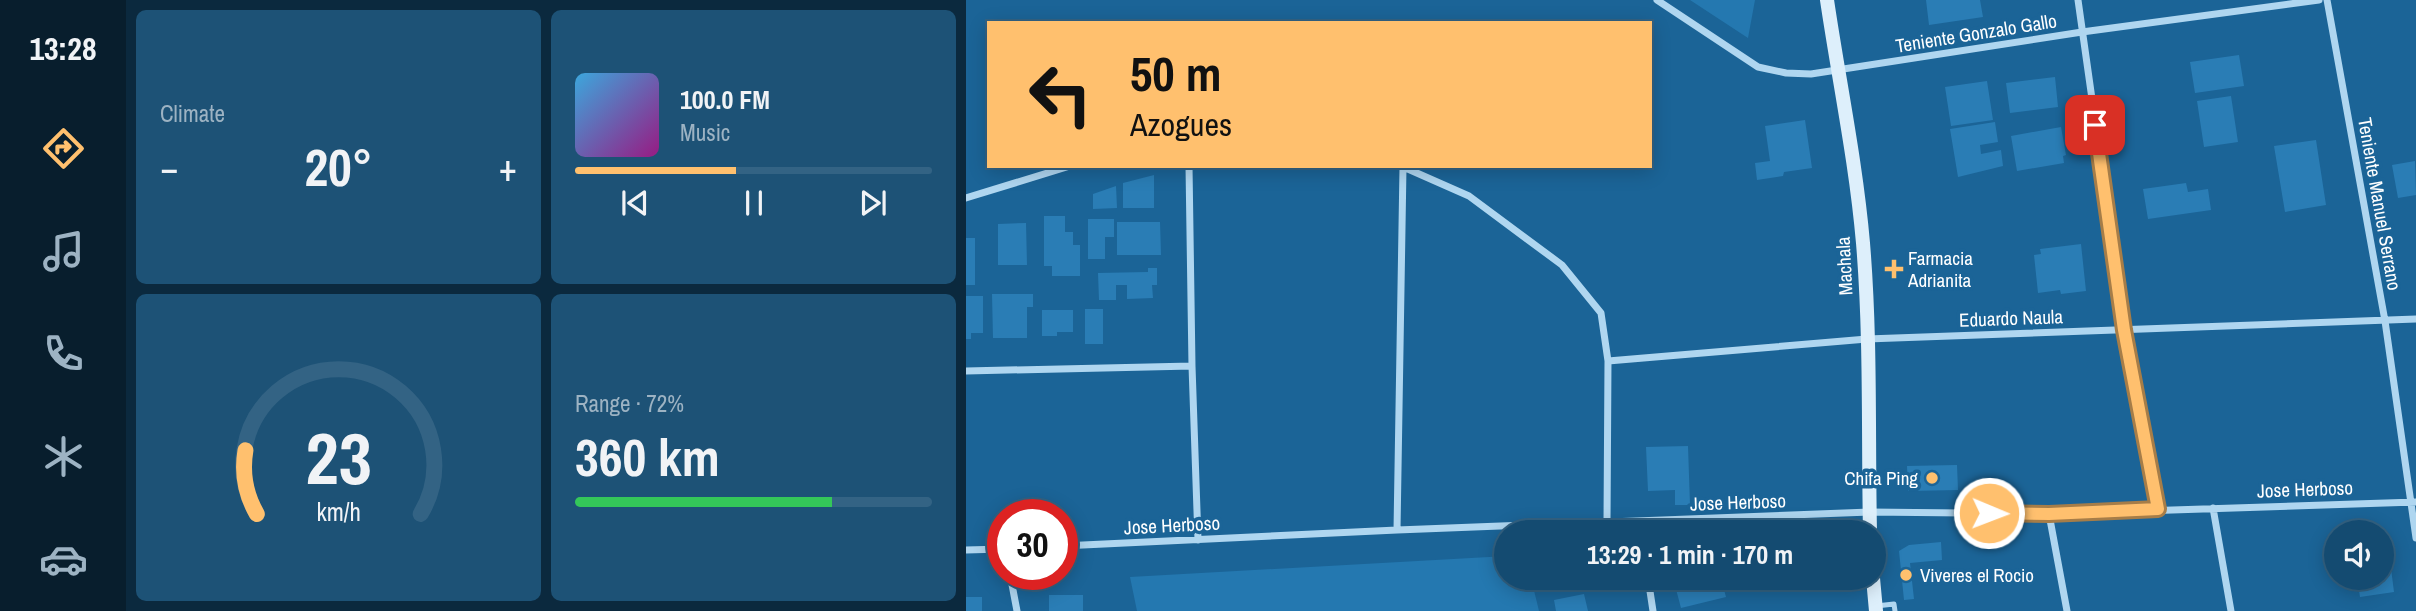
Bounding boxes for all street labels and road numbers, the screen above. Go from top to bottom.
street label: Teniente Gonzalo Gallo [1894,7,2058,59]
street label: Teniente Manuel Serrano [2352,116,2408,292]
street label: Machala [1829,236,1859,296]
street label: Eduardo Naula [1959,303,2064,333]
street label: Jose Herboso [2257,474,2353,504]
street label: Jose Herboso [1690,487,1786,517]
street label: Jose Herboso [1123,510,1221,540]

